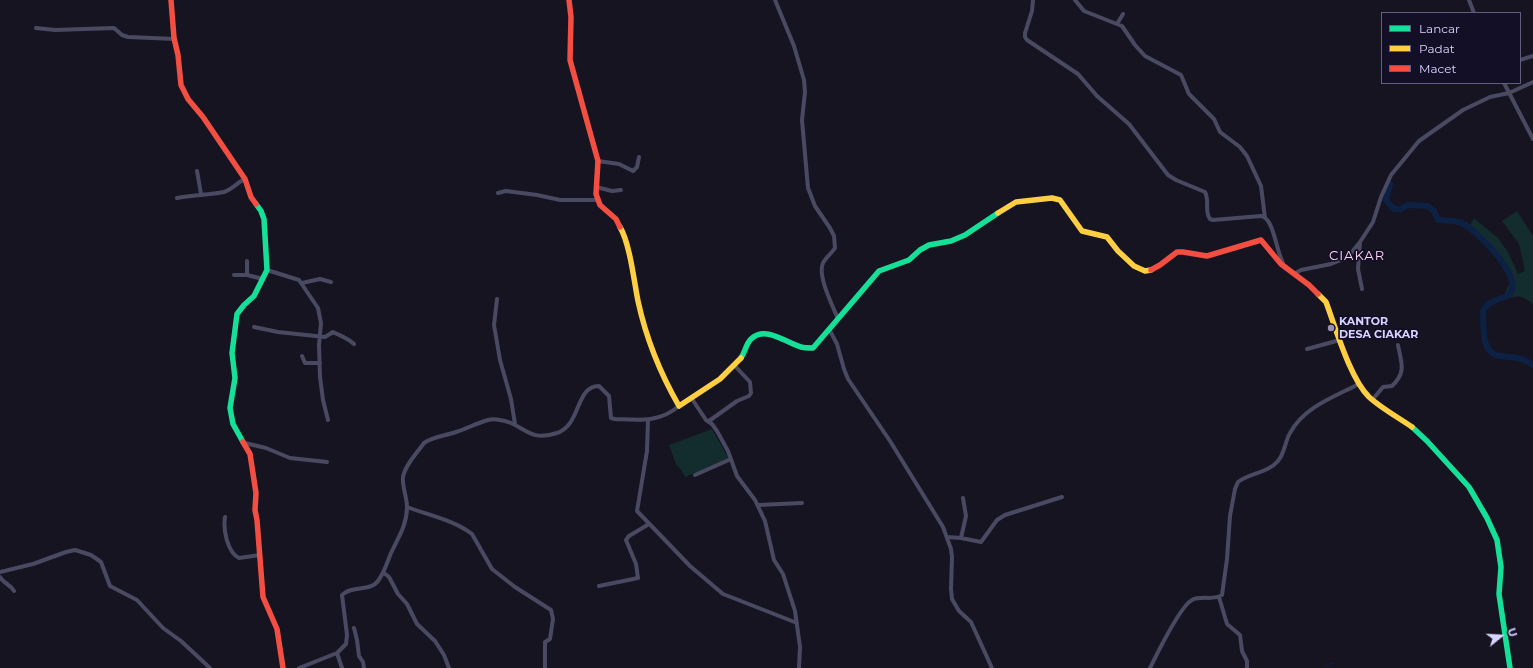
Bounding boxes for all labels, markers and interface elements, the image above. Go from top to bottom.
legend [1381,12,1521,84]
text: Lancar [1419,21,1460,36]
text: Padat [1419,41,1455,56]
text: Macet [1419,61,1456,76]
district label: CIAKAR [1329,248,1385,264]
place label: KANTOR DESA CIAKAR [1339,315,1418,341]
marker: KANTOR DESA CIAKAR [1326,323,1336,333]
north arrow [1481,616,1521,656]
text: U [1504,626,1520,639]

